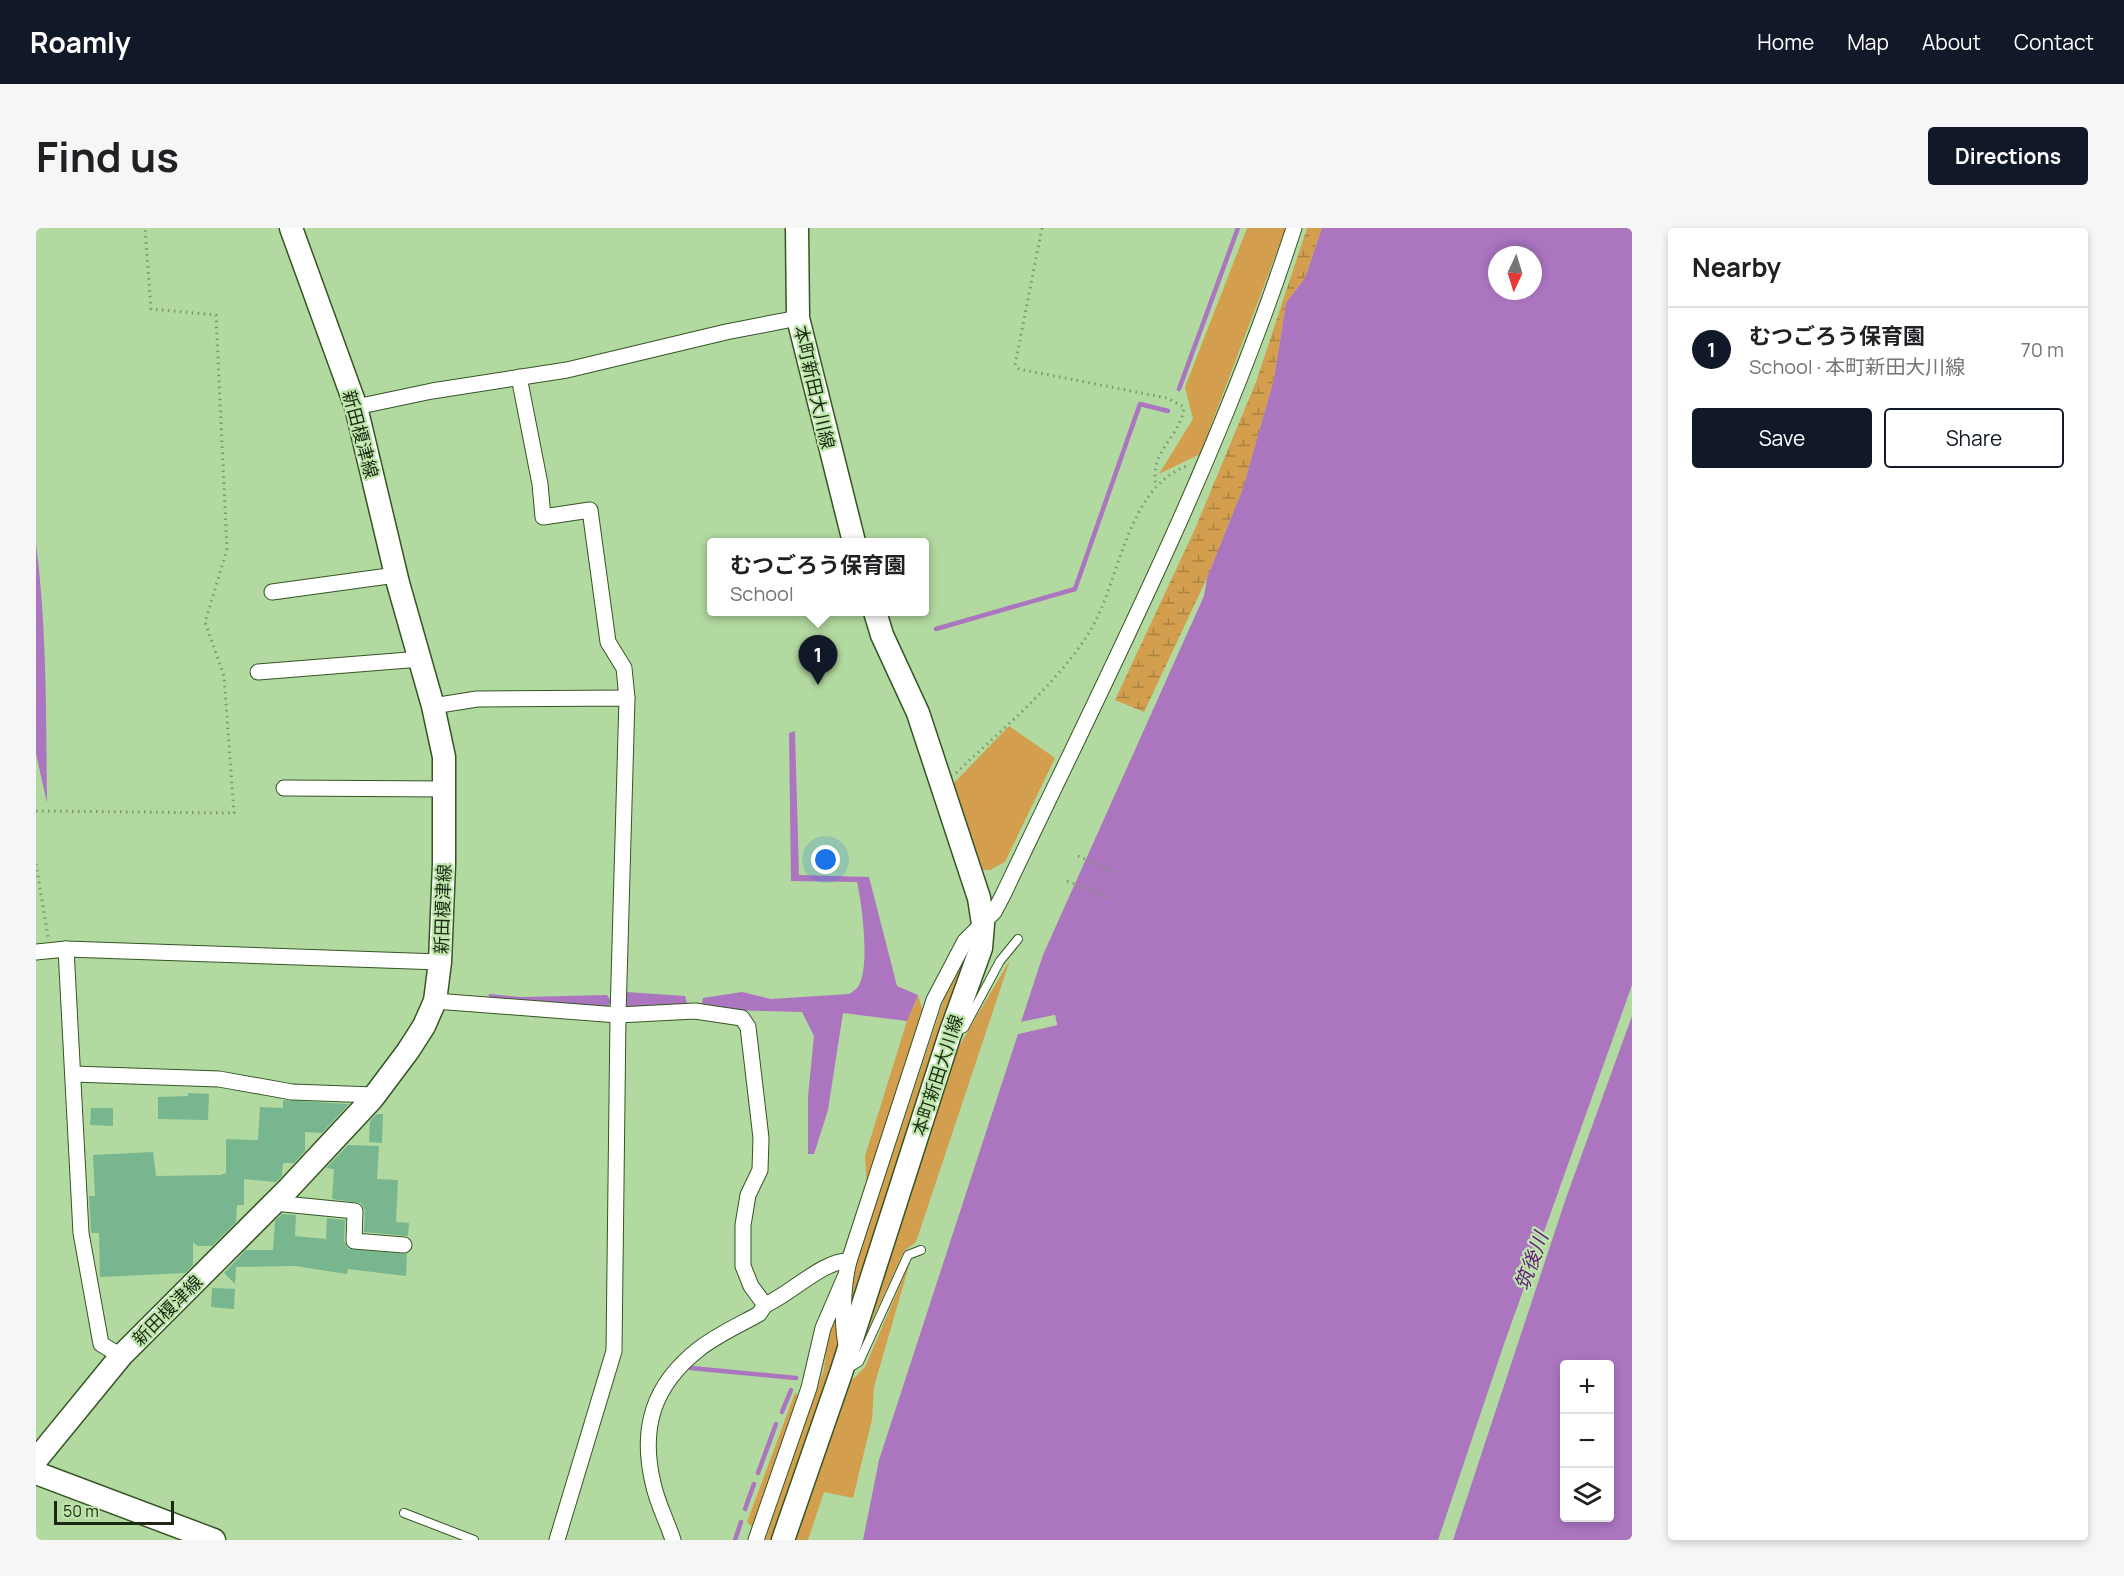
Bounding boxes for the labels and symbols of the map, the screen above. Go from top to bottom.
north arrow [1488,246,1542,300]
street label: 本町新田大川線 [789,323,841,451]
street label: 新田榎津線 [338,387,384,481]
pin: 1 [798,636,838,685]
your location [811,845,840,874]
street label: 新田榎津線 [428,864,456,954]
street label: 本町新田大川線 [906,1011,968,1139]
water label: 筑後川 [1508,1226,1555,1294]
street label: 新田榎津線 [127,1270,207,1350]
scale bar [54,1498,174,1526]

